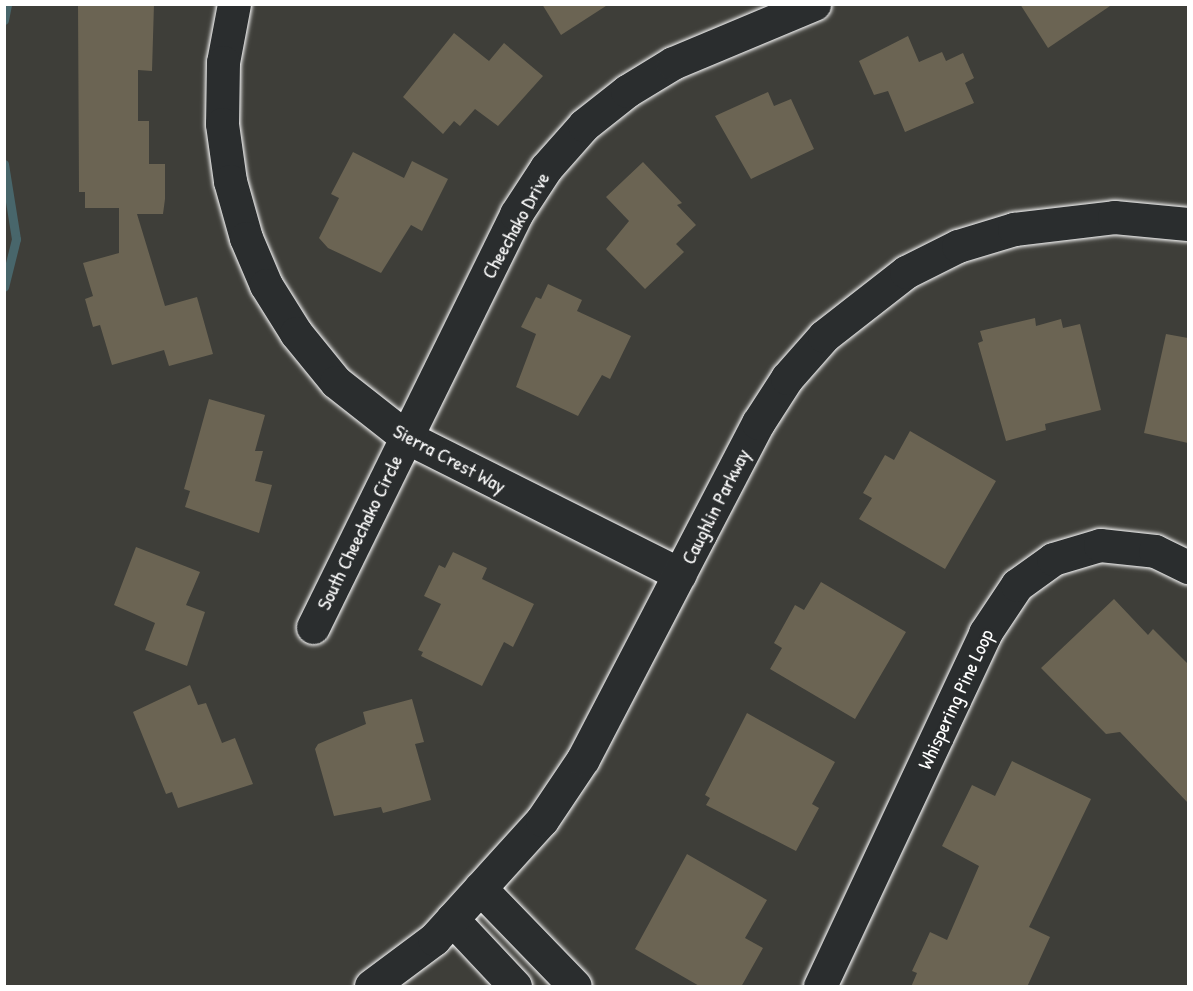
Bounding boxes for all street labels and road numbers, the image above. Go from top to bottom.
street label: Cheechako Drive [476,168,554,282]
street label: Sierra Crest Way [390,418,510,498]
street label: Caughlin Parkway [676,444,754,568]
street label: South Cheechako Circle [311,451,407,613]
street label: Whispering Pine Loop [912,625,998,773]

